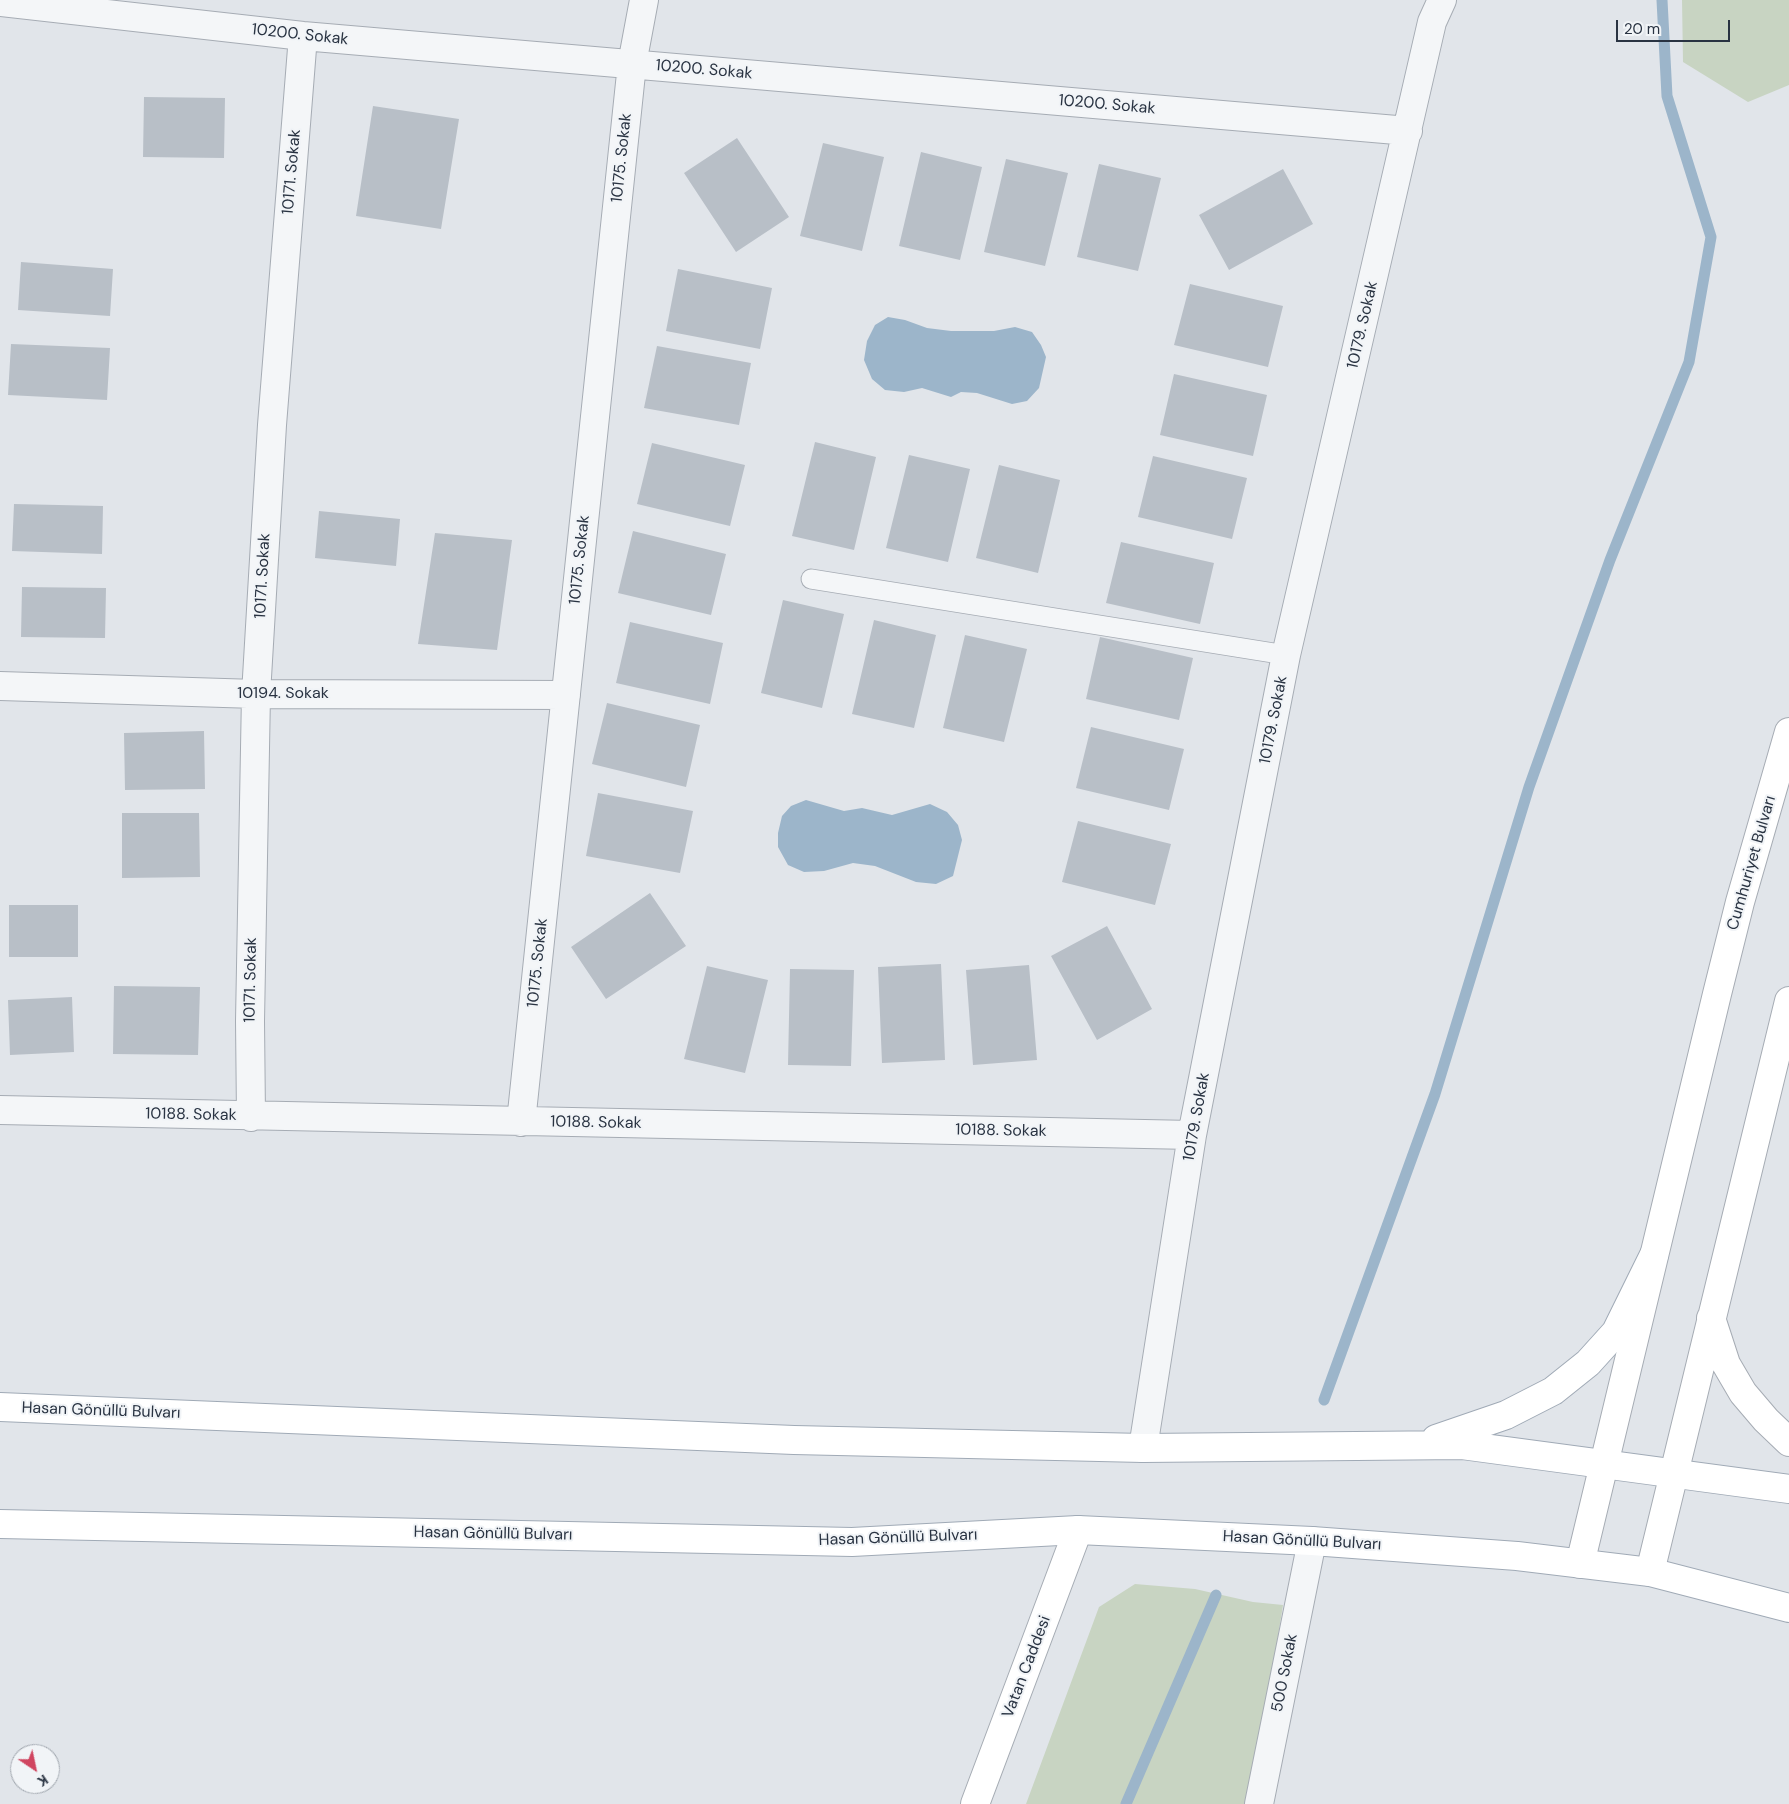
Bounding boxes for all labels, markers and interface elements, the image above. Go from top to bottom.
scale bar [1619,10,1733,42]
text: 20 m [1624,19,1660,39]
street label: 10200. Sokak [251,20,349,50]
street label: 10200. Sokak [655,56,753,84]
street label: 10200. Sokak [1058,91,1156,119]
street label: 10175. Sokak [608,112,636,204]
street label: 10171. Sokak [279,129,305,215]
street label: 10179. Sokak [1344,279,1382,371]
street label: 10175. Sokak [566,514,594,606]
street label: 10171. Sokak [251,533,275,619]
street label: 10179. Sokak [1256,674,1292,766]
street label: 10194. Sokak [237,684,329,704]
street label: Cumhuriyet Bulvarı [1724,793,1780,933]
street label: 10175. Sokak [524,917,552,1009]
street label: 10171. Sokak [241,937,261,1023]
street label: 10179. Sokak [1180,1071,1214,1163]
street label: 10188. Sokak [145,1105,237,1125]
street label: 10188. Sokak [550,1113,642,1133]
street label: 10188. Sokak [955,1121,1047,1141]
street label: Hasan Gönüllü Bulvarı [21,1399,181,1423]
street label: Hasan Gönüllü Bulvarı [413,1523,573,1545]
street label: Hasan Gönüllü Bulvarı [818,1526,978,1550]
street label: Hasan Gönüllü Bulvarı [1222,1527,1382,1555]
street label: Vatan Caddesi [999,1613,1055,1721]
street label: 500 Sokak [1268,1632,1302,1714]
north arrow [10,1744,60,1794]
text: K [34,1771,52,1791]

